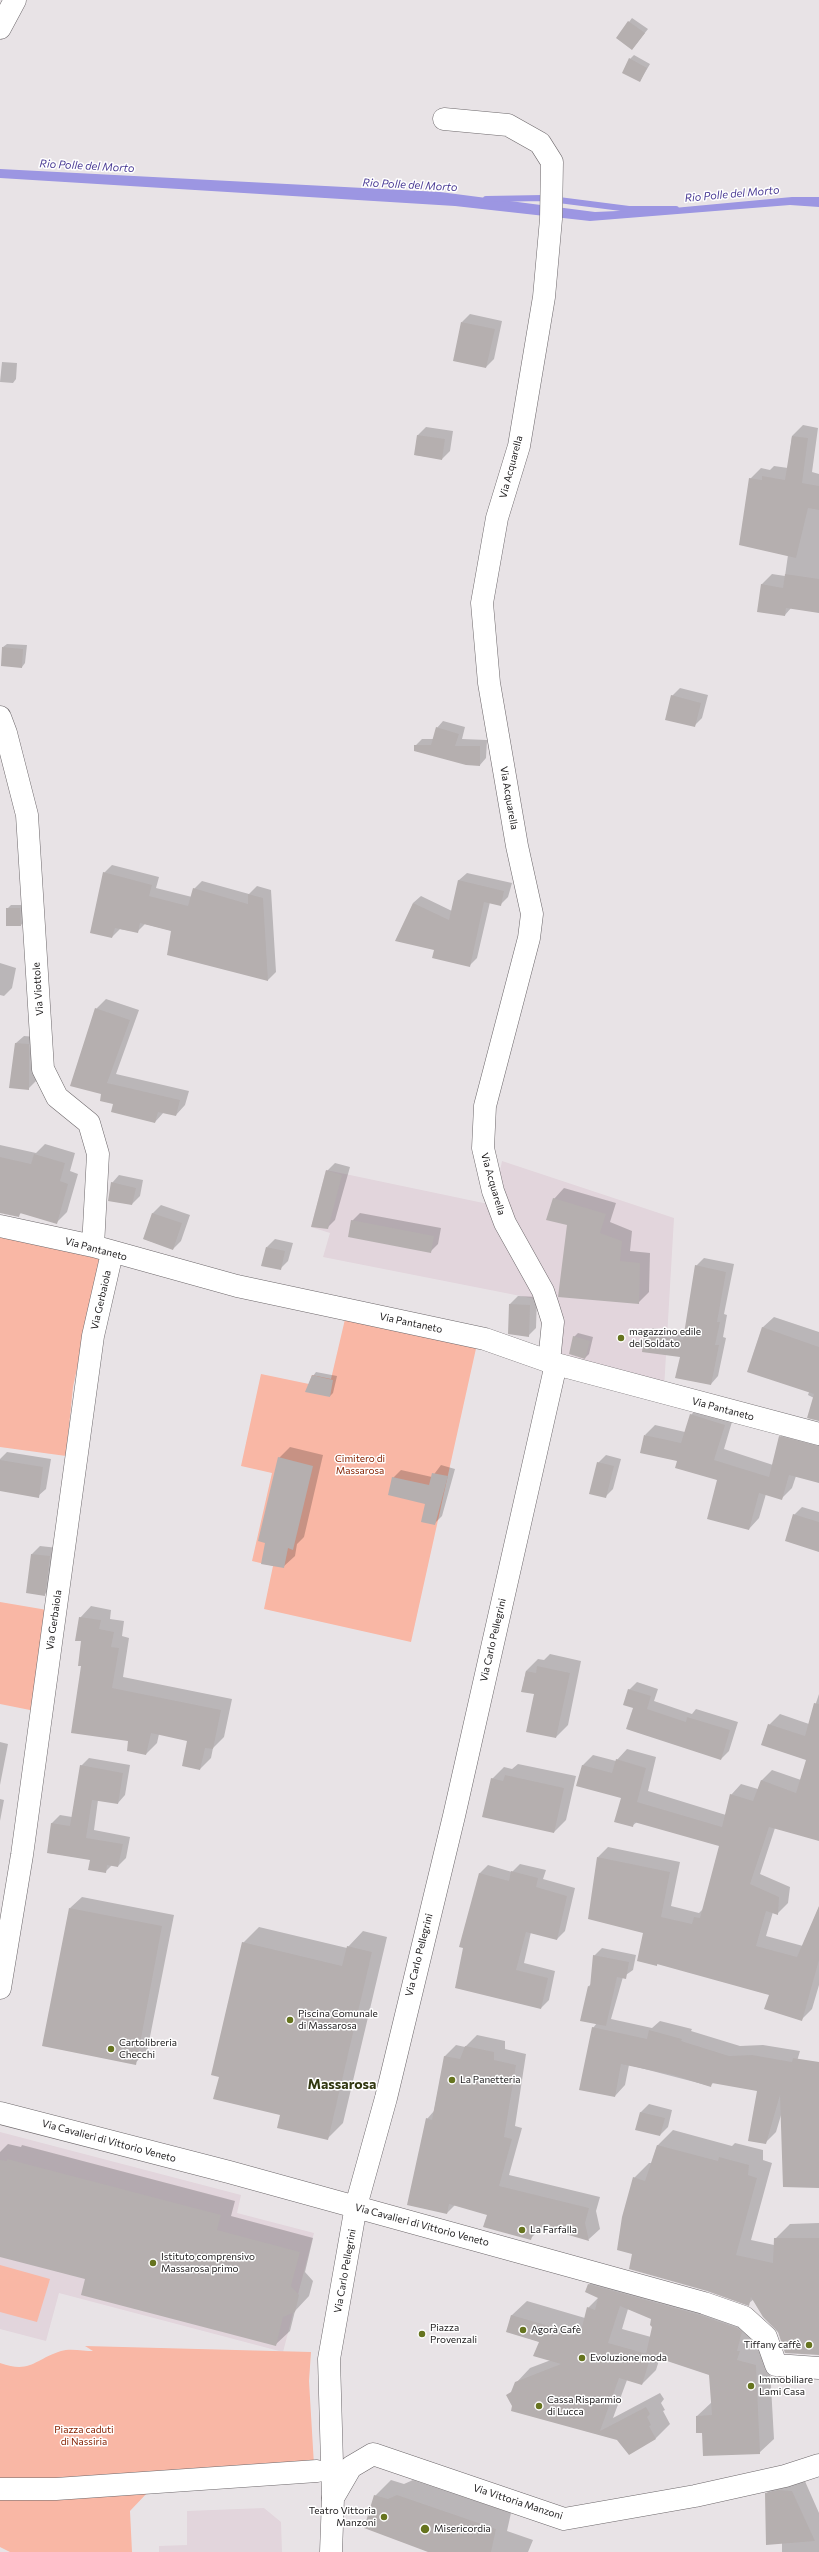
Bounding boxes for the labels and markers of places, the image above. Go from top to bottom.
place label: magazzino edile del Soldato [629,1326,701,1350]
marker: magazzino edile del Soldato [616,1333,626,1343]
place label: Piscina Comunale di Massarosa [298,2008,378,2032]
marker: Piscina Comunale di Massarosa [285,2015,295,2025]
place label: Cartolibreria Checchi [119,2037,177,2060]
marker: Cartolibreria Checchi [106,2044,116,2054]
place label: La Panetteria [460,2074,521,2086]
marker: La Panetteria [447,2075,457,2085]
place label: La Farfalla [530,2224,577,2236]
marker: La Farfalla [517,2225,527,2235]
place label: Istituto comprensivo Massarosa primo [161,2251,255,2274]
marker: Istituto comprensivo Massarosa primo [148,2258,158,2268]
place label: Piazza Provenzali [430,2322,477,2346]
place label: Agorà Cafè [531,2324,581,2336]
marker: Agorà Cafè [518,2325,528,2335]
marker: Piazza Provenzali [417,2329,427,2339]
place label: Tiffany caffè [744,2339,801,2351]
marker: Tiffany caffè [804,2340,814,2350]
place label: Evoluzione moda [590,2352,667,2364]
marker: Evoluzione moda [577,2353,587,2363]
place label: Immobiliare Lami Casa [759,2374,813,2398]
marker: Immobiliare Lami Casa [746,2381,756,2391]
place label: Cassa Risparmio di Lucca [547,2394,622,2418]
marker: Cassa Risparmio di Lucca [534,2401,544,2411]
place label: Teatro Vittoria Manzoni [309,2505,376,2528]
marker: Teatro Vittoria Manzoni [379,2512,389,2522]
marker: Misericordia [419,2523,431,2535]
place label: Misericordia [434,2523,491,2535]

